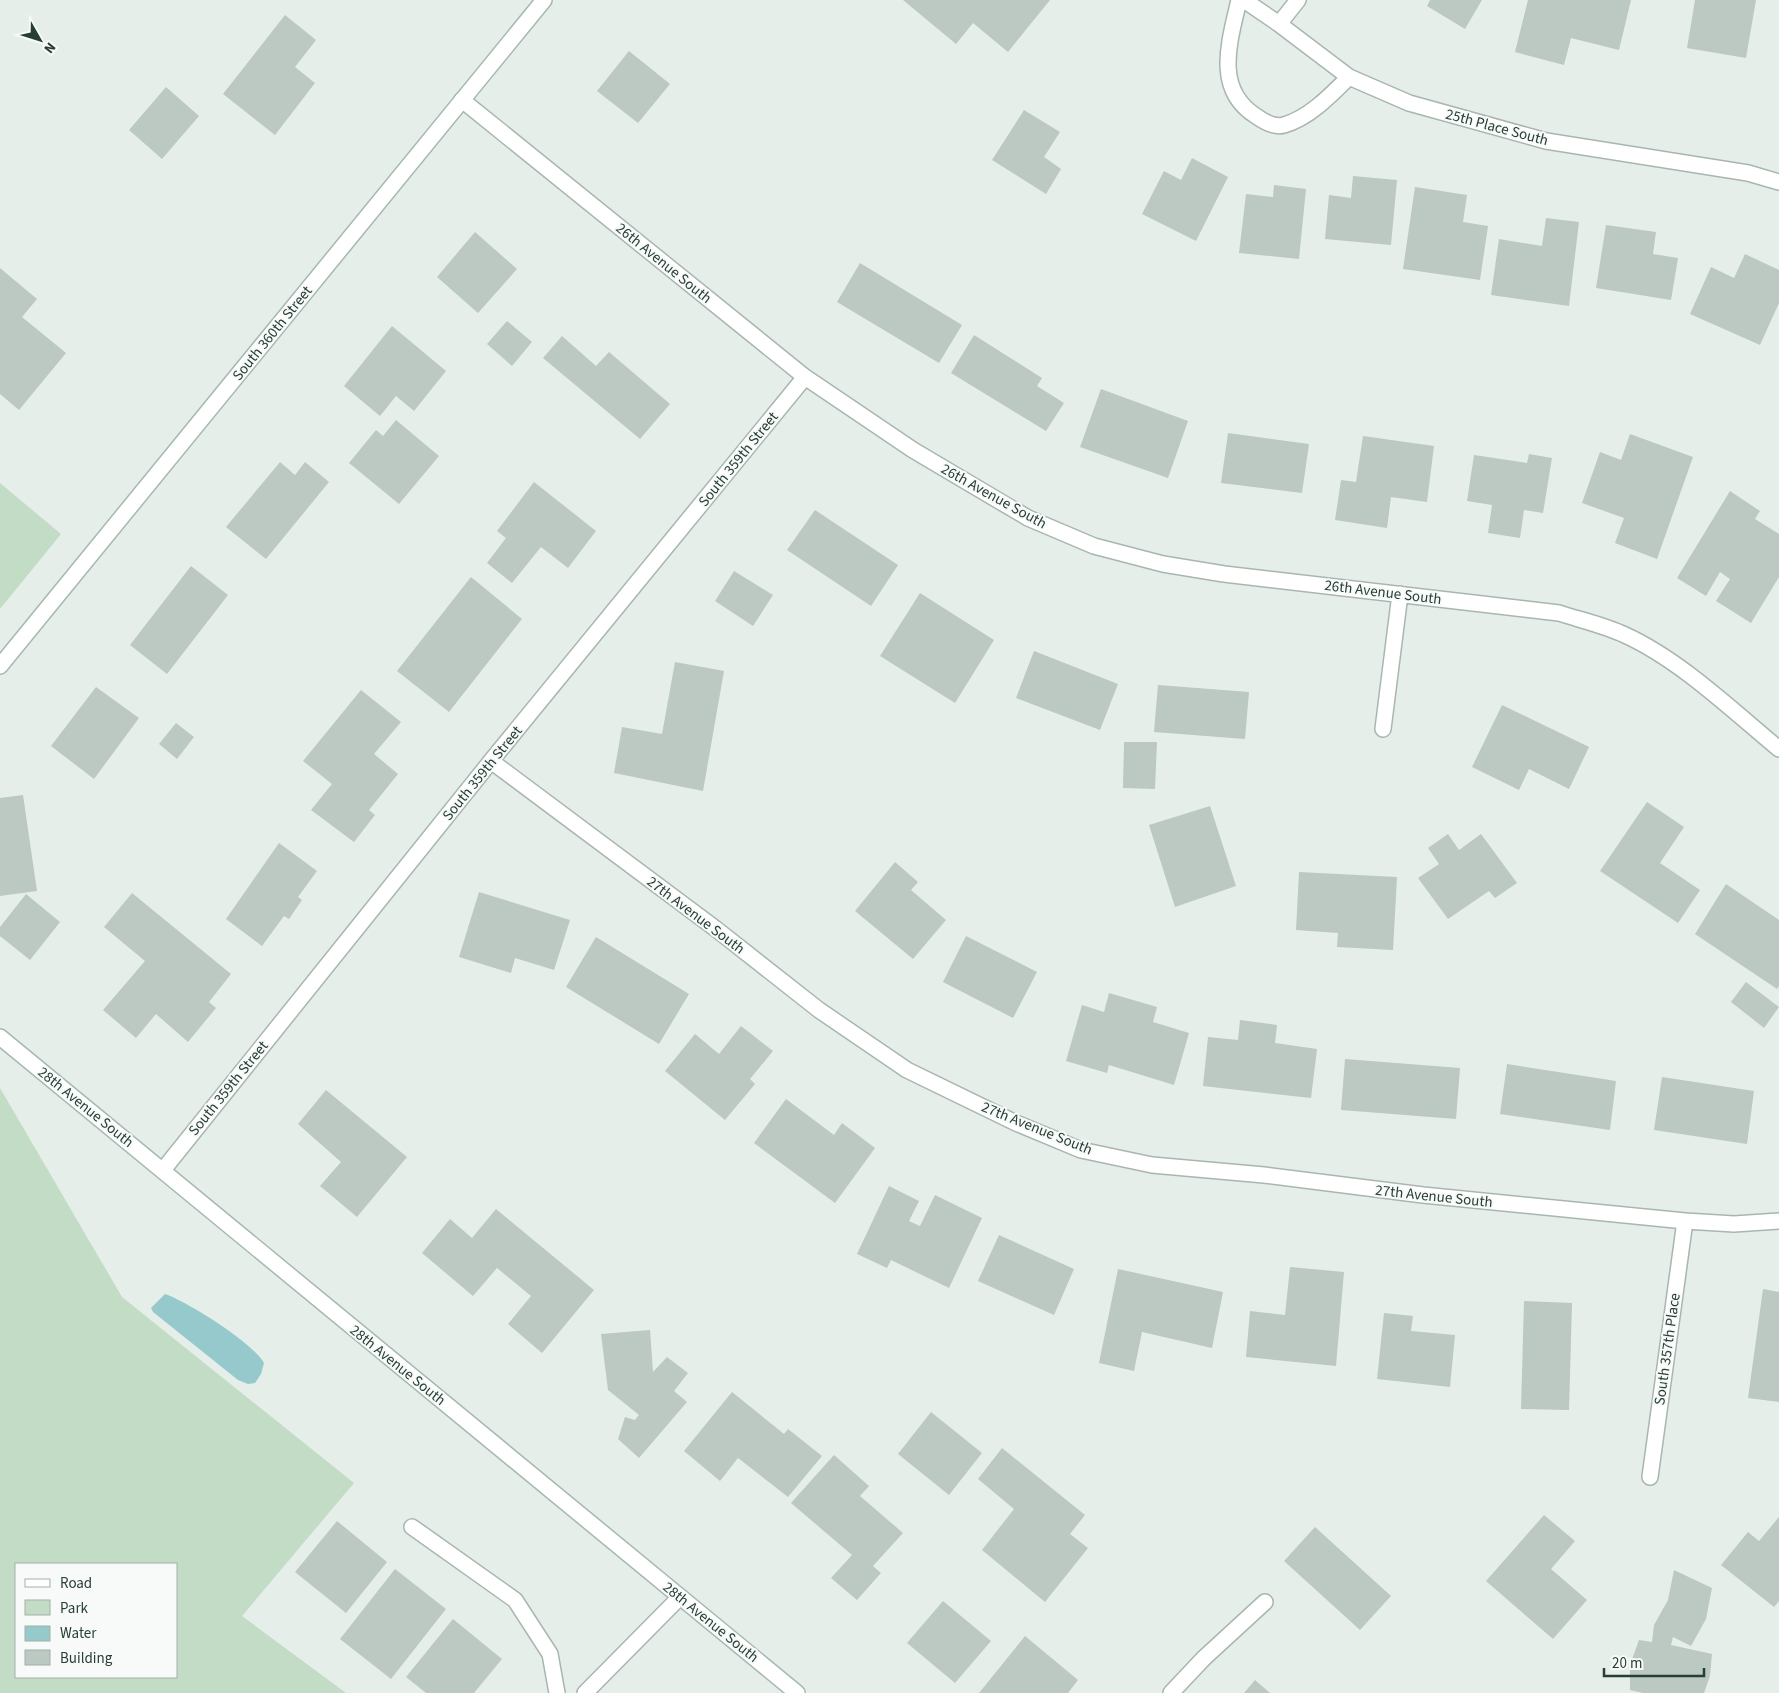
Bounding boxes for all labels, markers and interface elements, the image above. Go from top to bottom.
north arrow [15,15,65,65]
text: N [39,38,60,57]
street label: 25th Place South [1443,104,1551,151]
street label: 26th Avenue South [611,218,716,309]
street label: South 360th Street [228,281,317,385]
street label: South 359th Street [694,407,783,511]
street label: 26th Avenue South [937,459,1050,534]
street label: 26th Avenue South [1323,575,1443,610]
street label: South 359th Street [438,721,527,825]
street label: 27th Avenue South [642,872,749,959]
street label: South 359th Street [184,1036,273,1140]
street label: 28th Avenue South [33,1062,138,1153]
street label: 27th Avenue South [978,1097,1095,1160]
street label: 27th Avenue South [1374,1180,1494,1213]
street label: South 357th Place [1649,1292,1686,1406]
street label: 28th Avenue South [345,1320,450,1411]
legend [15,1563,178,1678]
text: Road [60,1573,92,1594]
street label: 28th Avenue South [658,1577,763,1668]
text: Park [60,1598,89,1619]
text: Water [60,1623,97,1644]
scale bar [1604,1646,1704,1678]
text: Building [60,1648,113,1669]
text: 20 m [1612,1653,1642,1674]

